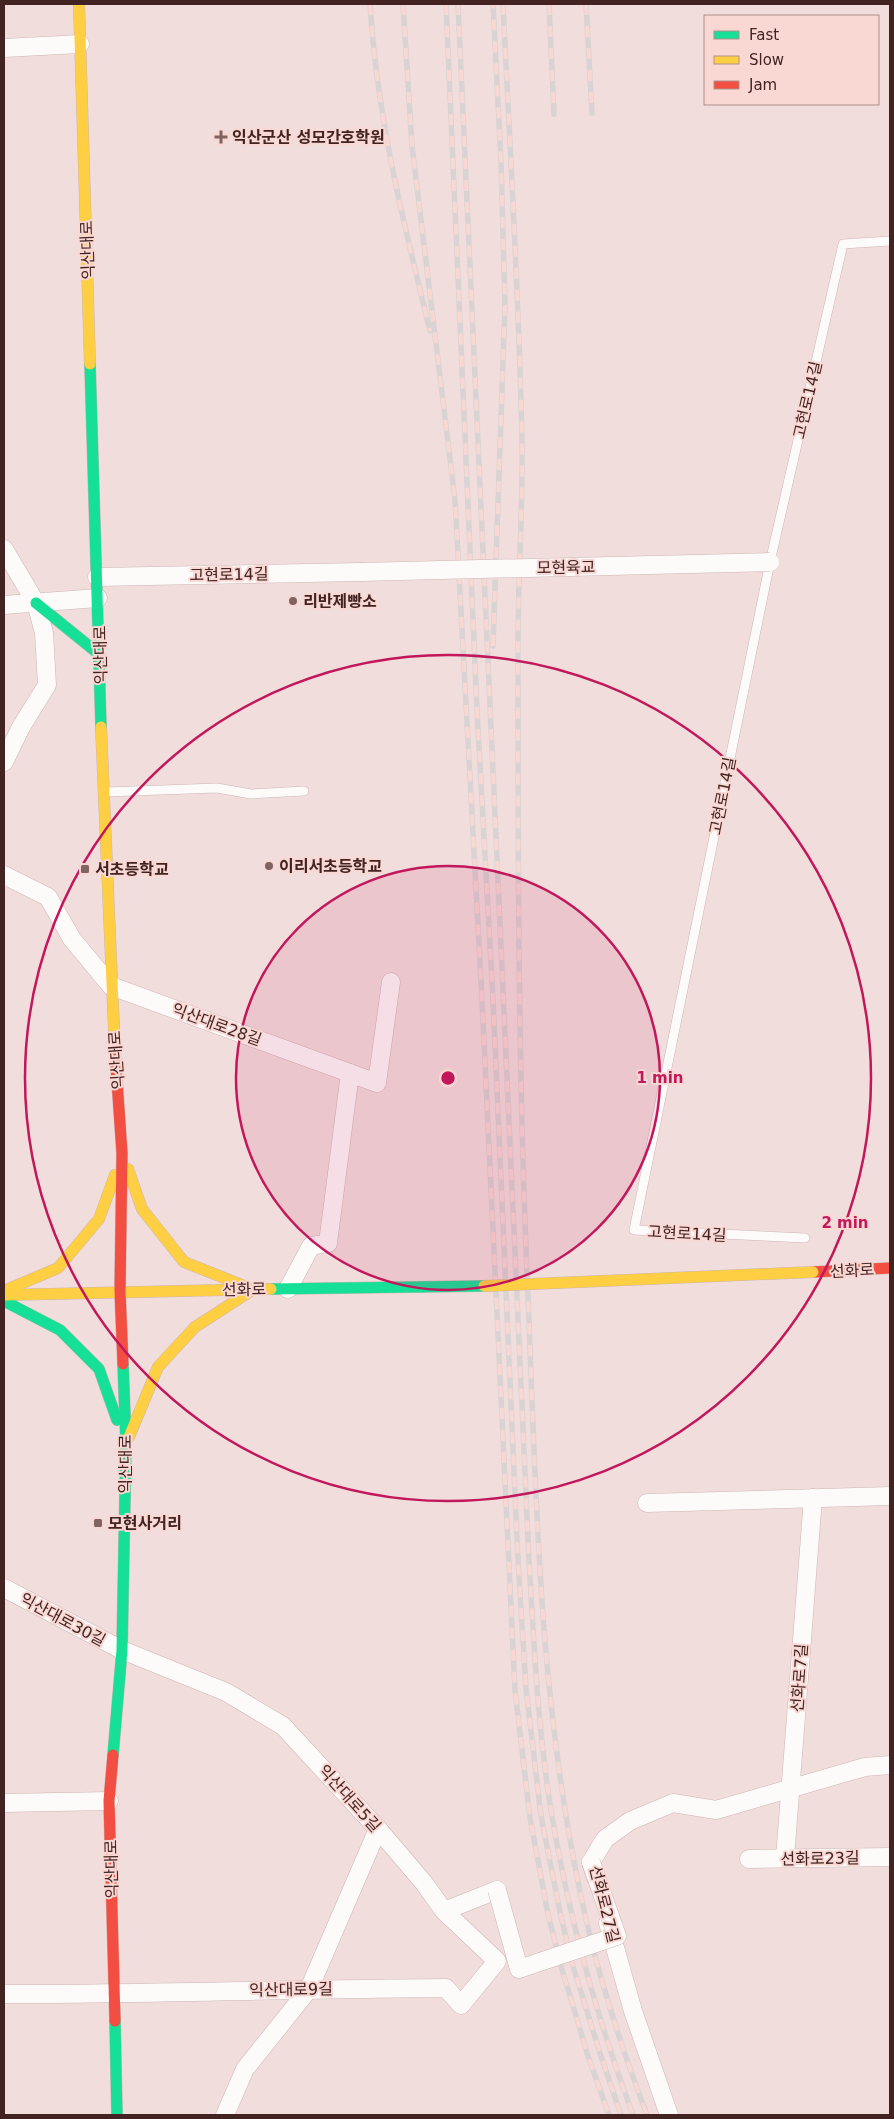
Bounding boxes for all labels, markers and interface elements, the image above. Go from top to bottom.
legend [704,15,879,105]
text: Fast [749,26,779,44]
text: Slow [749,51,784,69]
text: Jam [748,76,777,94]
place label: 익산군산 성모간호학원 [232,128,385,147]
marker: 익산군산 성모간호학원 [214,130,228,144]
street label: 익산대로 [77,220,98,280]
street label: 고현로14길 [789,359,826,441]
street label: 모현육교 [536,557,596,578]
street label: 고현로14길 [189,564,269,585]
place label: 리반제빵소 [303,592,377,611]
marker: 리반제빵소 [287,595,299,607]
street label: 익산대로 [90,625,111,685]
street label: 고현로14길 [706,755,739,837]
place label: 이리서초등학교 [279,857,382,876]
place label: 서초등학교 [95,860,169,879]
marker: 이리서초등학교 [263,860,275,872]
marker: 서초등학교 [79,863,91,875]
street label: 익산대로28길 [169,999,264,1049]
street label: 익산대로 [105,1030,128,1090]
centre of rings [439,1069,457,1087]
text: 1 min [636,1069,684,1087]
text: 2 min [821,1214,869,1232]
street label: 고현로14길 [647,1222,727,1245]
street label: 선화로 [829,1260,875,1281]
street label: 선화로 [222,1280,267,1299]
street label: 익산대로 [116,1434,135,1493]
place label: 모현사거리 [108,1514,182,1533]
marker: 모현사거리 [92,1517,104,1529]
street label: 익산대로30길 [17,1589,109,1650]
street label: 선화로7길 [788,1643,811,1713]
street label: 익산대로5길 [315,1761,385,1836]
street label: 익산대로 [101,1839,122,1899]
street label: 선화로23길 [780,1848,860,1869]
street label: 선화로27길 [586,1863,623,1945]
street label: 익산대로9길 [249,1979,333,2000]

